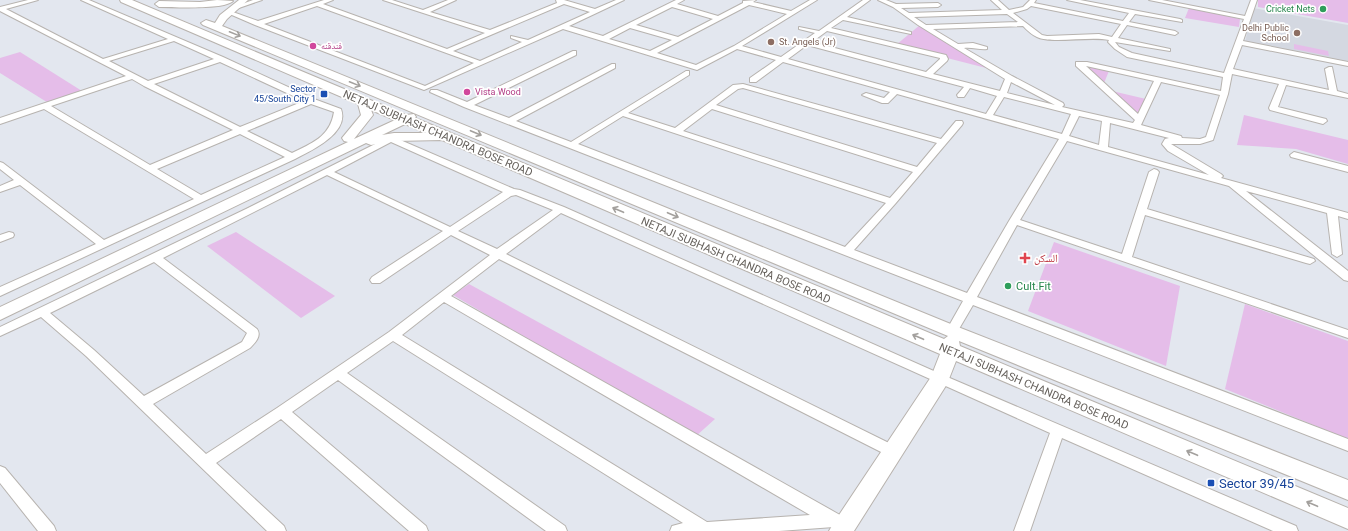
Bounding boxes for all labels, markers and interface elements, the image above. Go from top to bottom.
place label: Cricket Nets [1266,4,1315,14]
marker: Cricket Nets [1318,4,1328,14]
place label: Delhi Public School [1242,23,1289,43]
marker: Delhi Public School [1292,28,1302,38]
one-way arrow [229,31,241,38]
marker: St. Angels (Jr) [766,37,776,47]
place label: St. Angels (Jr) [779,37,836,48]
marker: فندقنه [308,41,318,51]
place label: فندقنه [321,41,342,51]
one-way arrow [349,80,361,88]
place label: Sector 45/South City 1 [254,84,316,104]
street label: NETAJI SUBHASH CHANDRA BOSE ROAD [341,87,535,179]
marker: Vista Wood [462,87,472,97]
place label: Vista Wood [475,87,521,97]
marker: Sector 45/South City 1 [319,89,329,99]
one-way arrow [469,130,481,138]
one-way arrow [612,205,624,213]
one-way arrow [667,212,679,220]
street label: NETAJI SUBHASH CHANDRA BOSE ROAD [639,214,833,306]
marker: السكن [1019,252,1031,264]
place label: السكن [1034,252,1058,265]
place label: Cult.Fit [1016,280,1051,293]
marker: Cult.Fit [1003,281,1013,291]
one-way arrow [912,333,924,341]
street label: NETAJI SUBHASH CHANDRA BOSE ROAD [937,340,1131,432]
one-way arrow [1187,449,1199,457]
place label: Sector 39/45 [1219,476,1294,491]
marker: Sector 39/45 [1206,478,1216,488]
one-way arrow [1307,500,1319,507]

